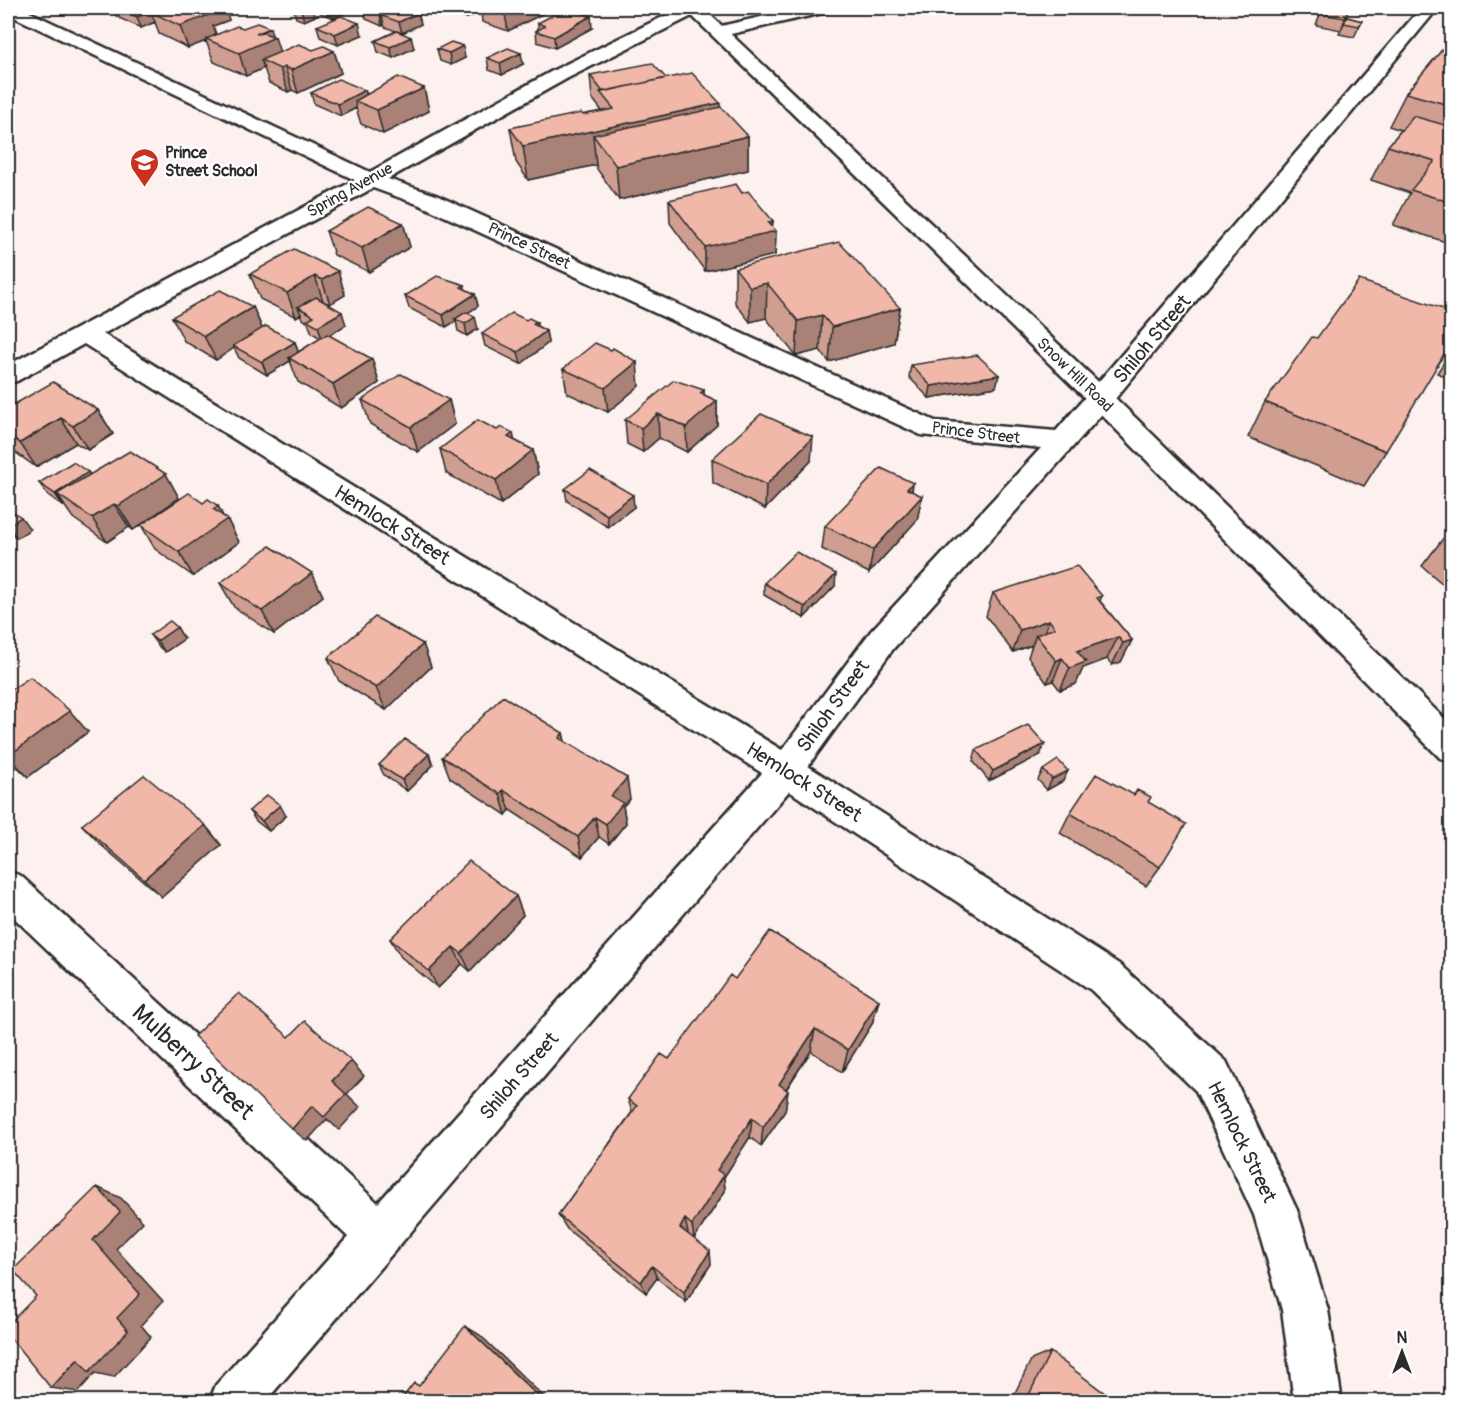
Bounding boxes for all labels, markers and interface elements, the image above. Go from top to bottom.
place label: Prince Street School [165,143,258,181]
school or university icon: Prince Street School [128,146,160,188]
street label: Spring Avenue [304,158,397,222]
street label: Prince Street [485,218,574,274]
street label: Shiloh Street [1108,289,1197,389]
street label: Snow Hill Road [1033,334,1117,416]
street label: Prince Street [931,418,1022,448]
street label: Hemlock Street [329,479,455,571]
street label: Shiloh Street [791,654,875,757]
street label: Hemlock Street [741,736,867,828]
street label: Mulberry Street [126,998,260,1126]
street label: Shiloh Street [474,1026,565,1125]
street label: Hemlock Street [1202,1077,1283,1208]
north arrow [1372,1322,1432,1382]
text: N [1397,1328,1408,1348]

